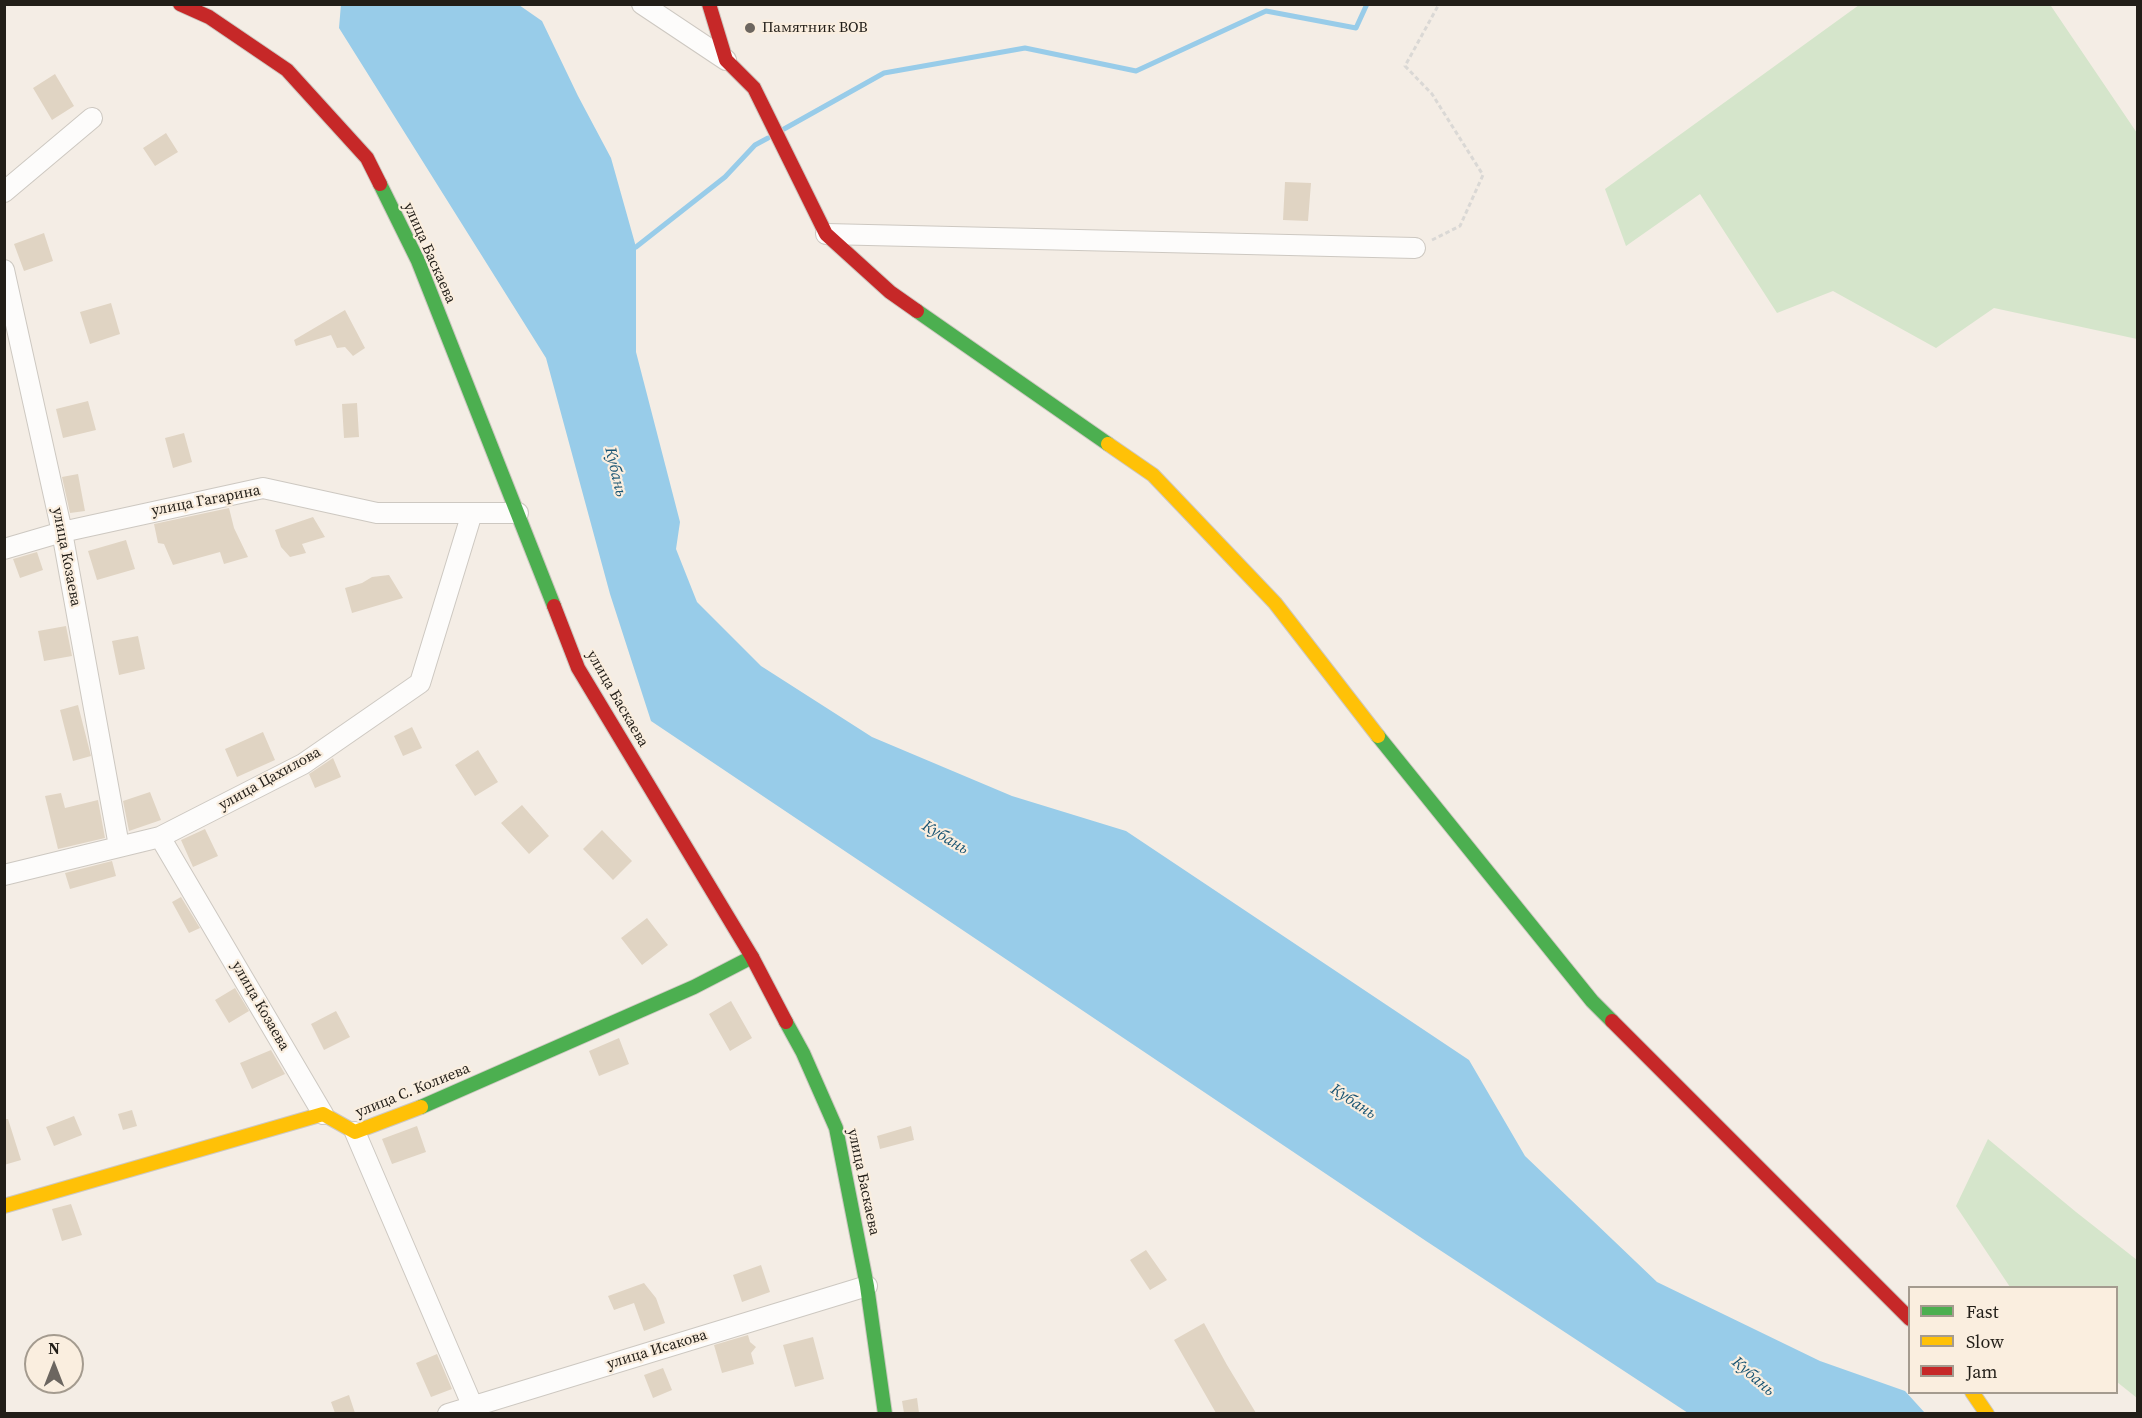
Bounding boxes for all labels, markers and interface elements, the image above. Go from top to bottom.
place label: Памятник ВОВ [762,19,868,37]
marker: Памятник ВОВ [743,21,757,35]
street label: улица Баскаева [399,200,459,306]
water label: Кубань [600,445,630,499]
street label: улица Гагарина [150,482,262,520]
street label: улица Козаева [48,506,84,608]
street label: улица Баскаева [582,647,652,751]
street label: улица Цахилова [216,743,324,815]
water label: Кубань [919,817,971,859]
street label: улица Козаева [227,958,293,1054]
street label: улица С. Колиева [353,1060,473,1122]
water label: Кубань [1327,1080,1379,1124]
street label: улица Баскаева [843,1127,883,1237]
legend [1908,1286,2118,1394]
text: Fast [1966,1299,1999,1324]
street label: улица Исакова [605,1326,709,1374]
text: Slow [1966,1329,2004,1354]
north arrow [24,1334,84,1394]
text: N [48,1337,60,1359]
water label: Кубань [1728,1353,1778,1401]
text: Jam [1966,1359,1998,1384]

